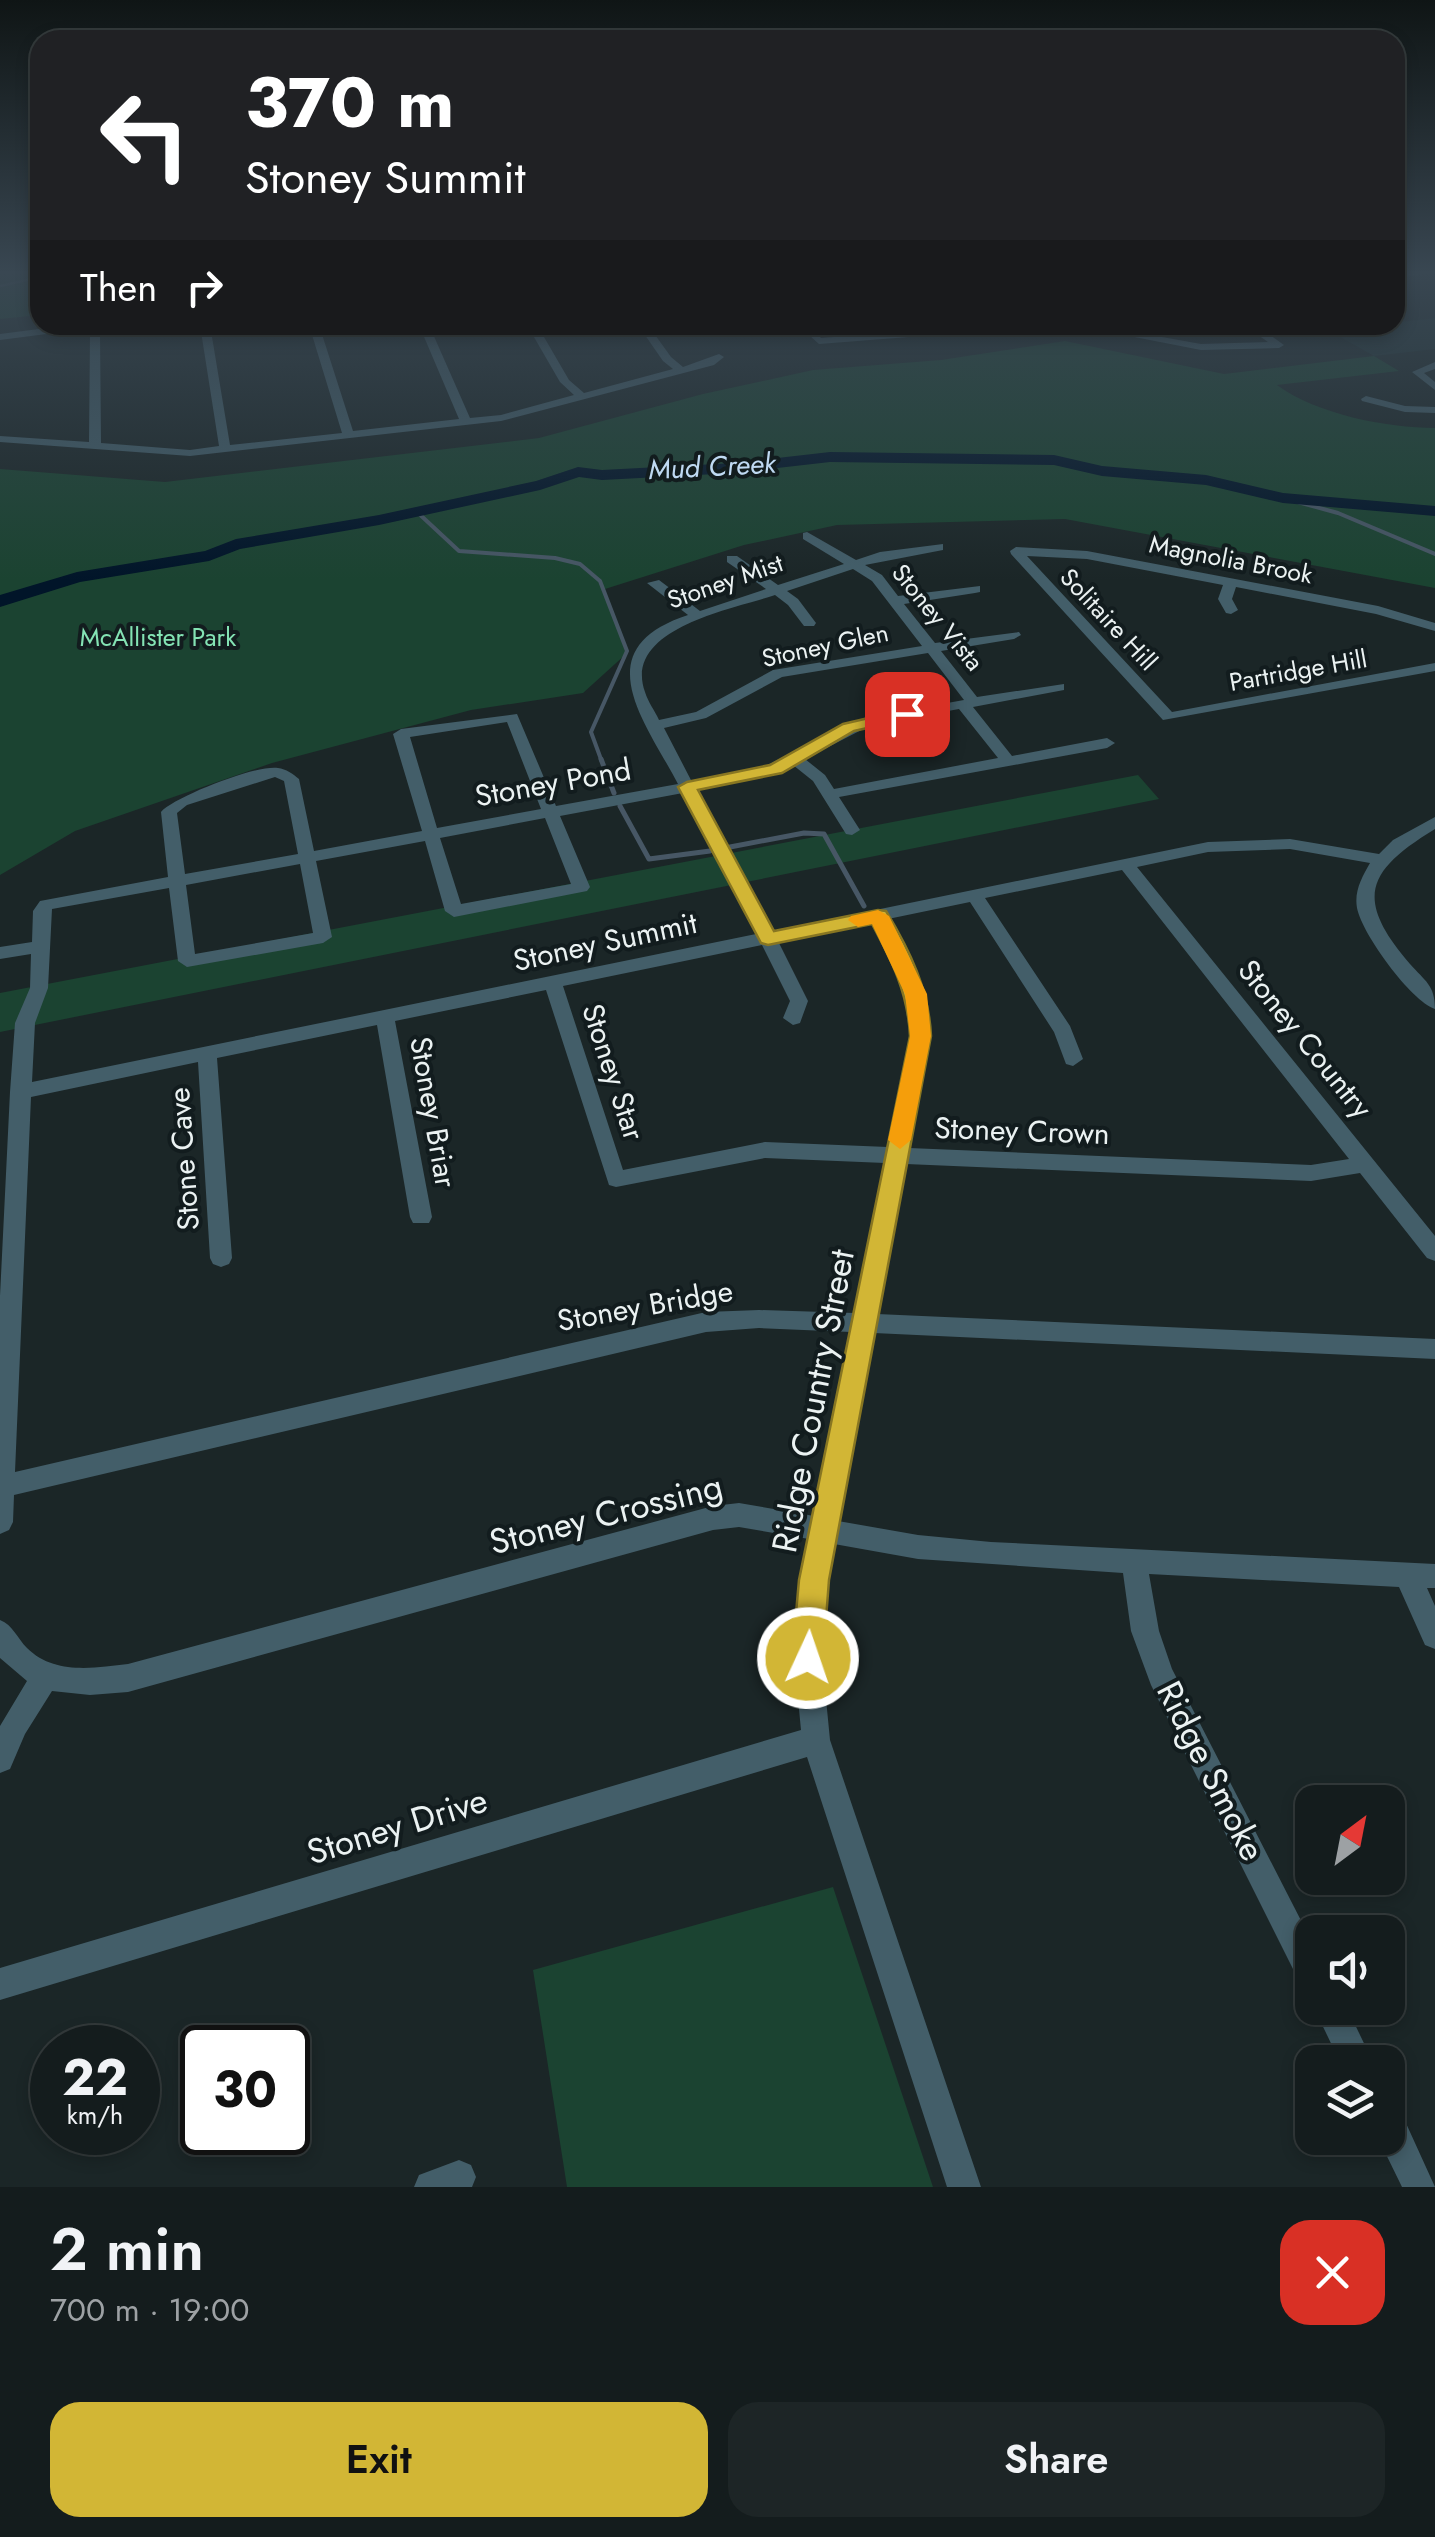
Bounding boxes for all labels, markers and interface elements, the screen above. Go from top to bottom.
text: 370 m [245,52,454,153]
icon: left [80,70,210,200]
text: Stoney Summit [245,145,525,210]
text: Then [80,260,157,315]
icon: right [177,260,232,315]
water label: Mud Creek [647,443,778,490]
street label: Magnolia Brook [1146,526,1316,592]
street label: Stoney Mist [662,544,788,618]
street label: Stoney Vista [884,556,992,678]
street label: Solitaire Hill [1052,560,1166,678]
street label: Stoney Glen [758,614,892,676]
park label: McAllister Park [80,619,236,655]
street label: Partridge Hill [1226,640,1370,700]
pin [865,672,950,757]
icon: arrive [880,687,935,742]
street label: Stoney Pond [472,748,634,817]
street label: Stoney Summit [509,901,702,982]
street label: Stoney Country [1228,950,1383,1128]
street label: Stoney Star [571,998,656,1146]
street label: Stoney Briar [399,1033,468,1191]
street label: Stone Cave [157,1086,210,1232]
street label: Stoney Crown [934,1106,1110,1155]
street label: Ridge Country Street [759,1245,867,1557]
street label: Stoney Bridge [554,1269,736,1342]
street label: Stoney Crossing [484,1461,728,1567]
position arrow [756,1606,860,1710]
street label: Ridge Smoke [1144,1672,1278,1870]
street label: Stoney Drive [301,1775,493,1877]
north arrow [1295,1785,1405,1895]
map controls [1295,1785,1405,2155]
button: sound [1295,1915,1405,2025]
speed limit sign: 30 [180,2025,310,2155]
text: 22 [62,2041,128,2114]
button: layers [1295,2045,1405,2155]
text: km/h [67,2097,123,2133]
text: 2 min [50,2206,204,2293]
button: close [1280,2220,1385,2325]
text: 700 m · 19:00 [50,2287,249,2333]
button: Exit [50,2402,708,2517]
button: Share [728,2402,1385,2517]

